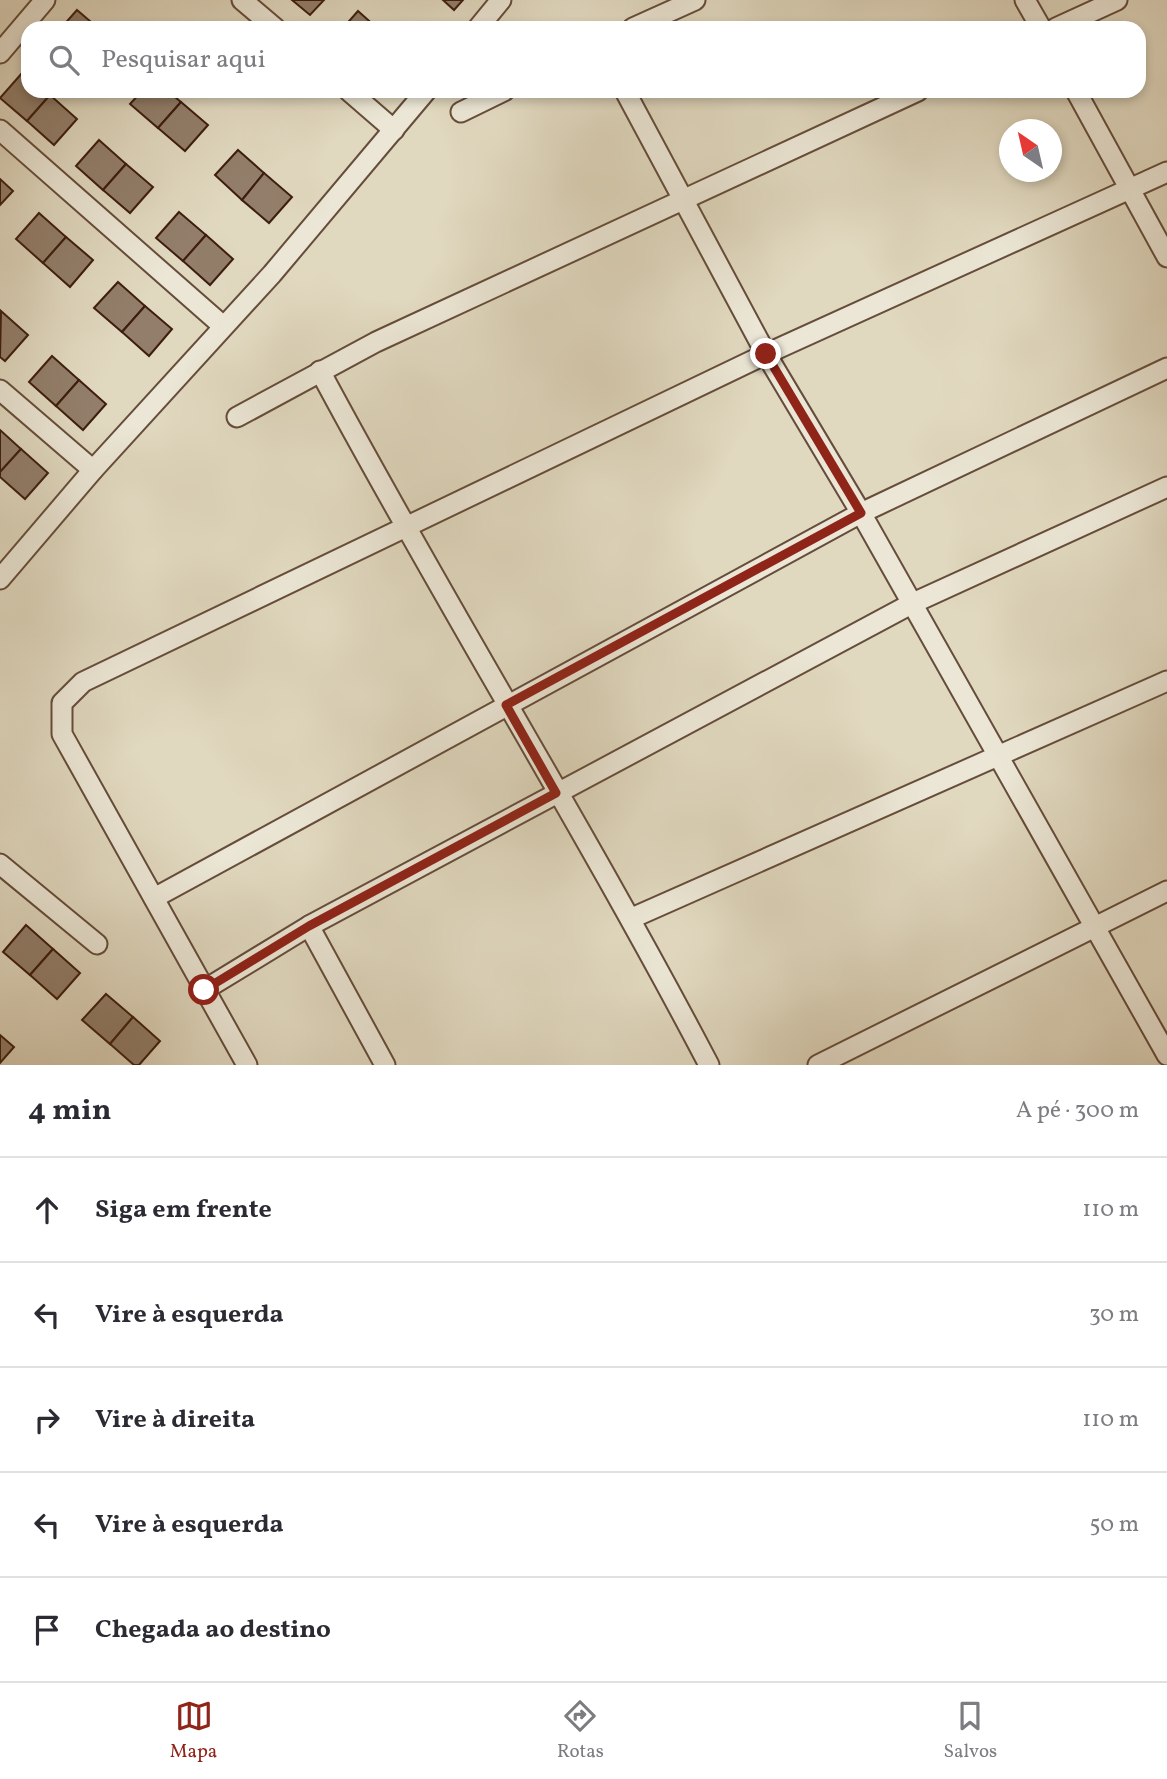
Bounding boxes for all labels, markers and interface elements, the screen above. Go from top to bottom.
search box [21,21,1146,98]
icon: search [45,41,83,79]
text: Pesquisar aqui [101,42,266,78]
north arrow [999,119,1062,182]
route end [750,338,781,369]
route start [188,974,219,1005]
text: 4 min [28,1090,112,1132]
text: A pé · 300 m [1016,1095,1139,1127]
icon: ahead [28,1191,66,1229]
text: Siga em frente [95,1192,272,1228]
text: 110 m [1082,1194,1139,1226]
icon: left [28,1296,66,1334]
text: Vire à esquerda [95,1297,284,1333]
text: 30 m [1089,1299,1139,1331]
icon: right [28,1401,66,1439]
text: Vire à direita [95,1402,255,1438]
text: 110 m [1082,1404,1139,1436]
icon: left [28,1506,66,1544]
text: Vire à esquerda [95,1507,284,1543]
text: 50 m [1090,1509,1139,1541]
icon: arrive [28,1611,66,1649]
text: Chegada ao destino [95,1612,331,1648]
tab: Mapa [170,1697,217,1765]
tab: Rotas [557,1697,604,1765]
tab: Salvos [943,1697,997,1765]

